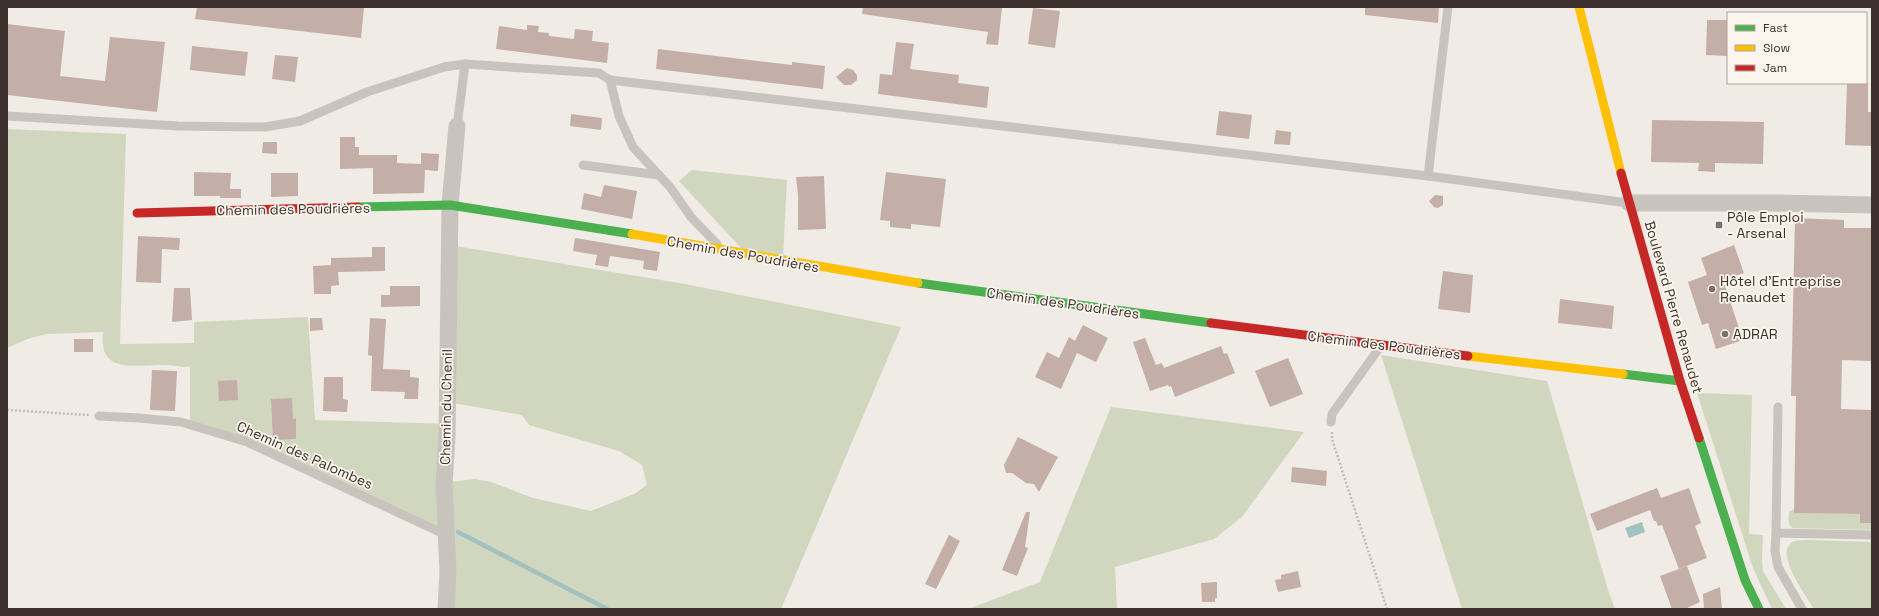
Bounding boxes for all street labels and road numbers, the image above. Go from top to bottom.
street label: Chemin des Poudrières [216,199,370,219]
street label: Boulevard Pierre Renaudet [1641,219,1707,395]
street label: Chemin des Poudrières [666,232,820,276]
street label: Chemin des Poudrières [986,283,1140,323]
street label: Chemin des Poudrières [1307,327,1461,363]
street label: Chemin du Chenil [436,349,456,465]
street label: Chemin des Palombes [234,417,376,493]

